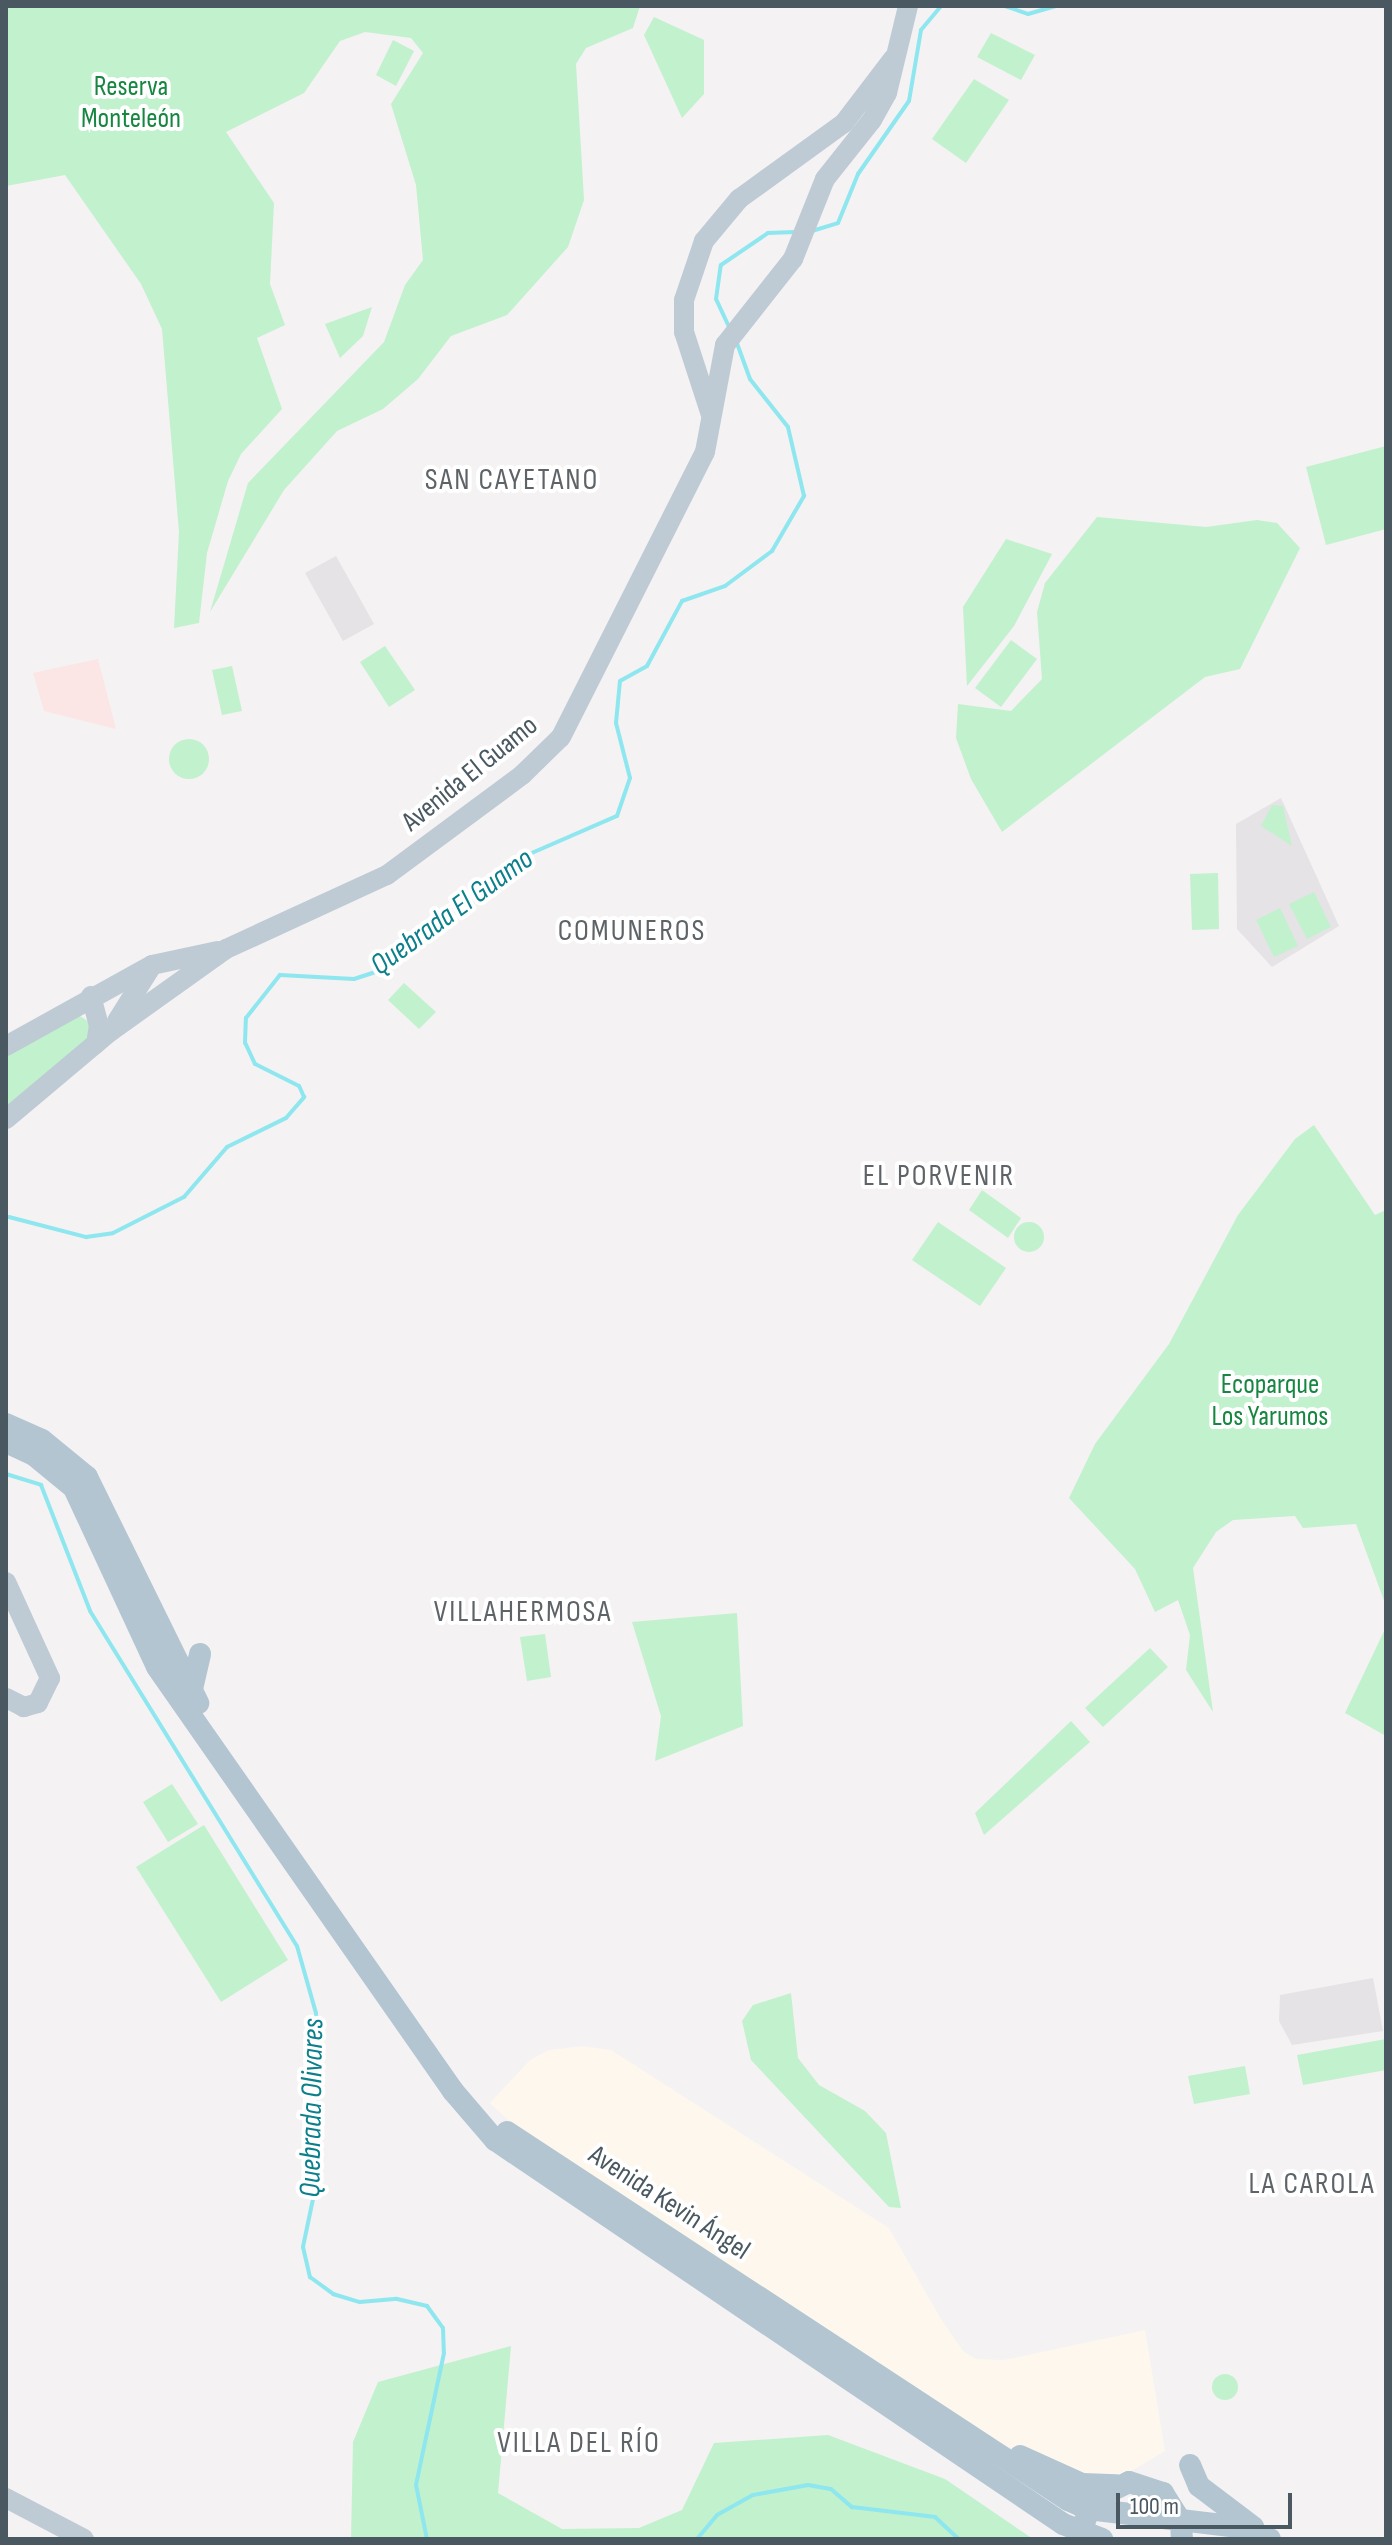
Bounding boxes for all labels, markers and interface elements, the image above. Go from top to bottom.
park label: Reserva Monteleón [81,70,181,136]
district label: SAN CAYETANO [425,462,599,498]
street label: Avenida El Guamo [395,709,545,839]
water label: Quebrada El Guamo [364,841,540,983]
district label: COMUNEROS [558,913,706,949]
district label: EL PORVENIR [863,1158,1015,1194]
park label: Ecoparque Los Yarumos [1212,1368,1328,1434]
district label: VILLAHERMOSA [434,1594,612,1630]
water label: Quebrada Olivares [292,2018,332,2198]
street label: Avenida Kevin Ángel [582,2138,756,2268]
district label: LA CAROLA [1248,2166,1376,2202]
district label: VILLA DEL RÍO [497,2425,661,2461]
scale bar [1120,2477,1296,2527]
text: 100 m [1130,2492,1179,2521]

